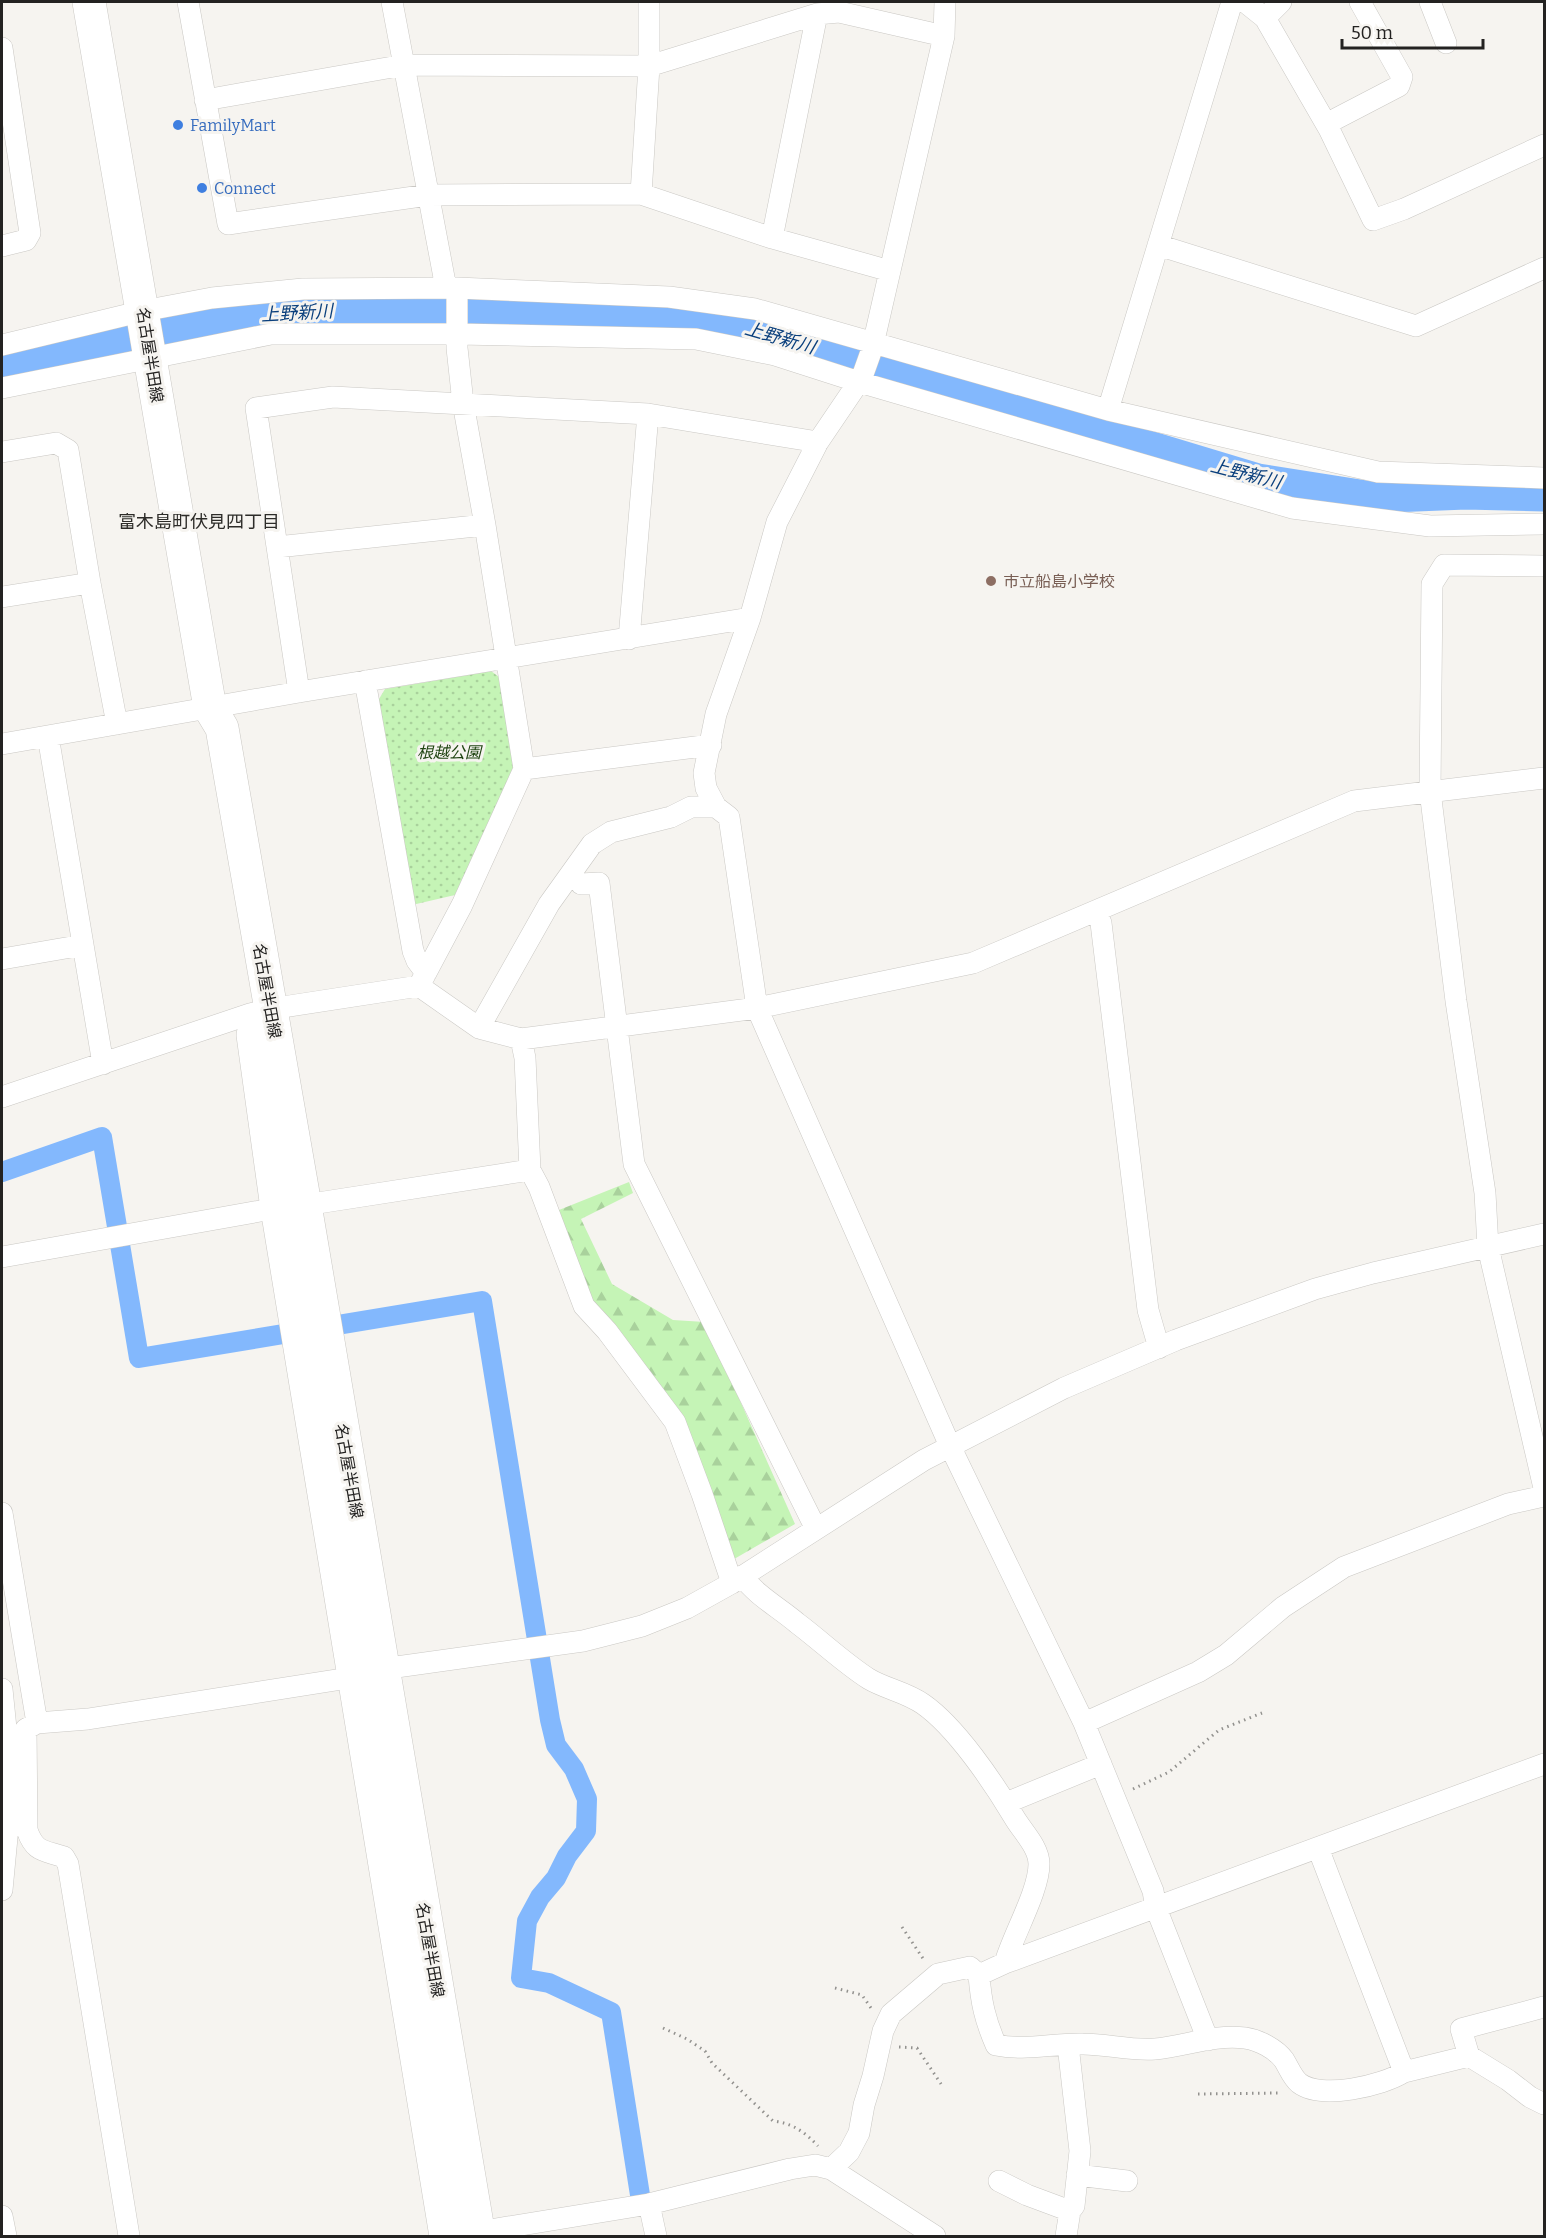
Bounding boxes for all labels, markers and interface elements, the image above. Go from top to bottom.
scale bar [1342,12,1483,50]
text: 50 m [1351,22,1393,44]
place label: FamilyMart [190,116,276,135]
marker: FamilyMart [171,118,185,132]
place label: Connect [214,179,276,198]
marker: Connect [195,181,209,195]
water label: 上野新川 [260,300,336,326]
street label: 名古屋半田線 [133,306,167,404]
water label: 上野新川 [742,318,820,359]
water label: 上野新川 [1208,455,1286,494]
district label: 富木島町伏見四丁目 [118,511,280,533]
place label: 市立船島小学校 [1003,572,1115,591]
marker: 市立船島小学校 [984,574,998,588]
park label: 根越公園 [417,743,483,762]
street label: 名古屋半田線 [249,942,285,1040]
street label: 名古屋半田線 [331,1422,367,1520]
street label: 名古屋半田線 [412,1901,448,1999]

